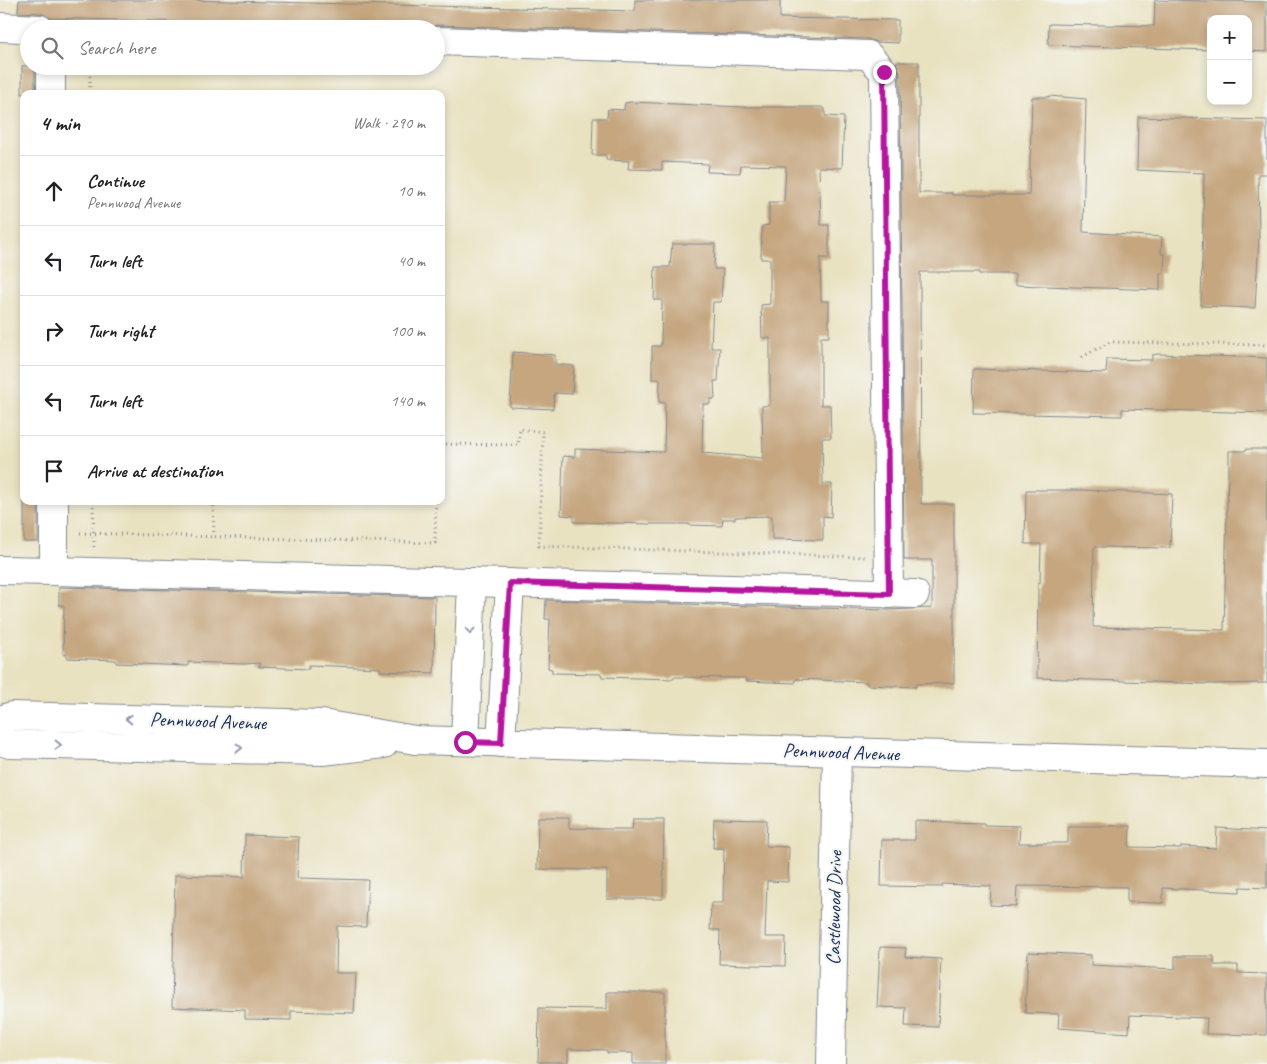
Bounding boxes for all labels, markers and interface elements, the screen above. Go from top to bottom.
map controls [1207,15,1252,105]
button: + [1207,15,1252,60]
search box [20,20,445,75]
icon: search [38,34,66,62]
text: Search here [78,36,155,60]
button: − [1207,60,1252,105]
route end [873,61,896,84]
text: 4 min [40,110,80,136]
text: Walk · 290 m [353,113,425,133]
text: Continue [87,169,144,193]
icon: ahead [40,177,68,205]
text: 10 m [398,181,425,201]
text: Pennwood Avenue [87,193,180,213]
icon: left [40,247,68,275]
text: Turn left [87,249,142,273]
text: 40 m [398,251,425,271]
icon: right [40,317,68,345]
text: Turn right [87,319,154,343]
text: 100 m [391,321,425,341]
icon: left [40,387,68,415]
text: Turn left [87,389,142,413]
text: 140 m [391,391,425,411]
icon: arrive [40,457,68,485]
text: Arrive at destination [87,459,223,483]
one-way arrow [465,628,475,635]
street label: Pennwood Avenue [149,706,268,736]
one-way arrow [125,714,133,724]
route start [454,731,477,754]
street label: Pennwood Avenue [782,737,901,767]
one-way arrow [55,740,63,750]
one-way arrow [236,743,244,754]
street label: Castlewood Drive [821,849,848,965]

